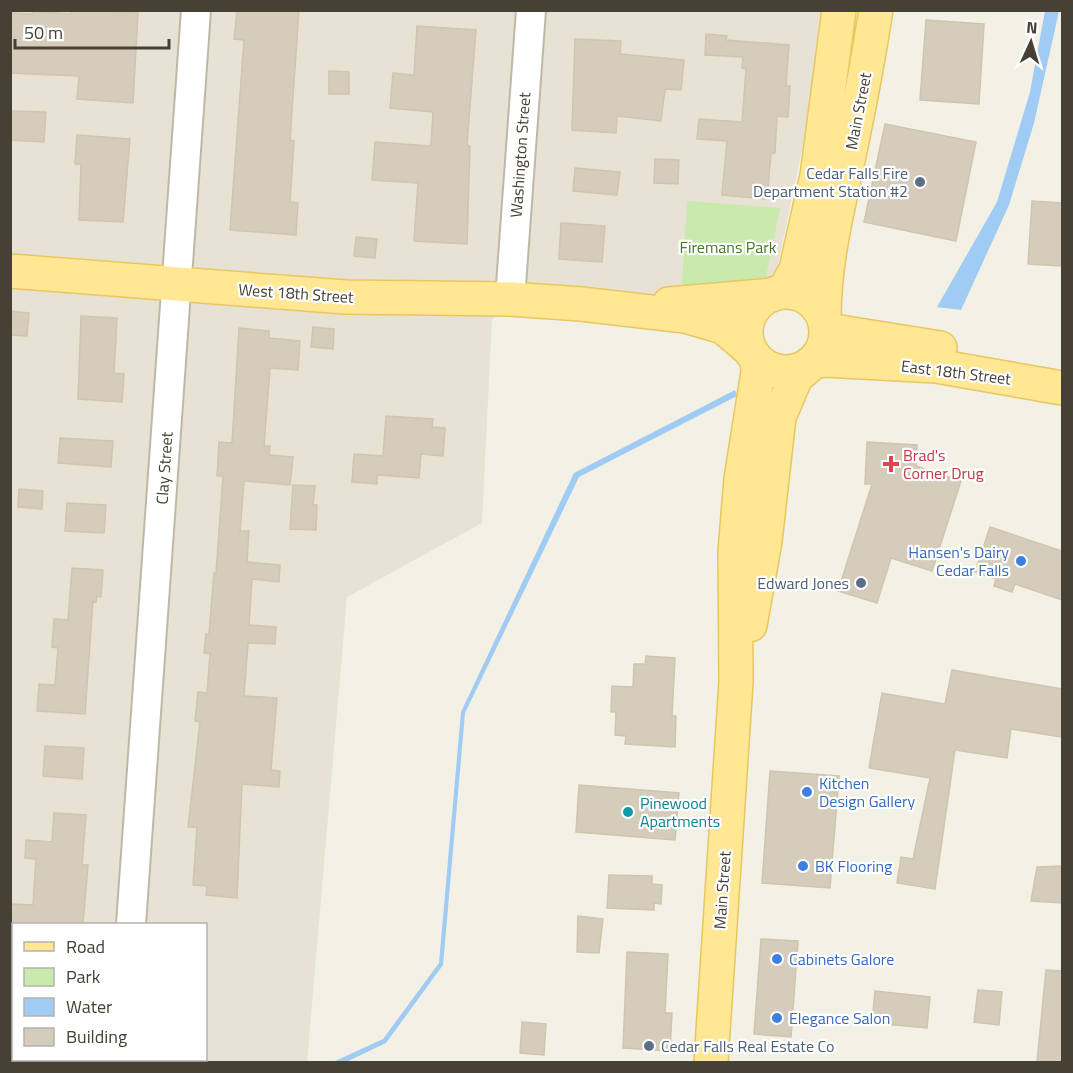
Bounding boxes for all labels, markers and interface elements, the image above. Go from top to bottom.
scale bar [15,12,170,50]
north arrow [1001,12,1061,72]
text: N [1026,15,1038,39]
text: 50 m [24,19,63,46]
street label: Main Street [839,70,877,152]
street label: Washington Street [504,91,536,219]
place label: Cedar Falls Fire Department Station #2 [753,161,908,203]
marker: Cedar Falls Fire Department Station #2 [913,175,927,189]
park label: Firemans Park [680,235,777,259]
street label: West 18th Street [238,277,355,309]
street label: East 18th Street [900,353,1013,391]
street label: Clay Street [149,430,179,505]
place label: Brad's Corner Drug [903,443,984,485]
marker: Brad's Corner Drug [884,457,898,471]
place label: Hansen's Dairy Cedar Falls [908,540,1009,582]
marker: Hansen's Dairy Cedar Falls [1014,554,1028,568]
place label: Edward Jones [757,571,849,595]
marker: Edward Jones [854,576,868,590]
place label: Kitchen Design Gallery [819,771,916,813]
marker: Kitchen Design Gallery [800,785,814,799]
place label: Pinewood Apartments [640,791,720,833]
marker: Pinewood Apartments [621,805,635,819]
street label: Main Street [707,850,737,930]
place label: BK Flooring [815,854,892,878]
marker: BK Flooring [796,859,810,873]
legend [12,923,207,1061]
text: Road [66,933,105,960]
place label: Cabinets Galore [789,947,894,971]
marker: Cabinets Galore [770,952,784,966]
text: Park [66,963,101,990]
text: Water [66,993,112,1020]
place label: Elegance Salon [789,1006,890,1030]
marker: Elegance Salon [770,1011,784,1025]
text: Building [66,1023,127,1050]
place label: Cedar Falls Real Estate Co [661,1034,835,1058]
marker: Cedar Falls Real Estate Co [642,1039,656,1053]

